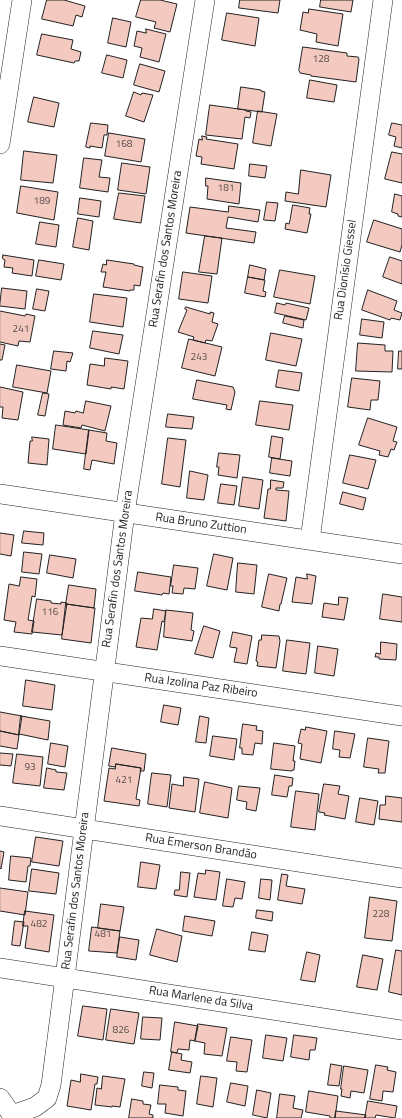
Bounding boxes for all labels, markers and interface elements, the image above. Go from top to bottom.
house number: 128 [313,54,329,66]
house number: 168 [116,139,132,151]
street label: Rua Serafin dos Santos Moreira [146,170,186,328]
house number: 181 [218,183,234,195]
house number: 189 [34,196,50,208]
street label: Rua Dionísio Giessel [332,219,360,321]
house number: 241 [13,324,29,336]
house number: 243 [191,352,207,364]
street label: Rua Serafin dos Santos Moreira [100,489,136,649]
street label: Rua Bruno Zuttion [154,510,248,538]
house number: 116 [42,607,58,619]
street label: Rua Izolina Paz Ribeiro [143,671,259,701]
house number: 93 [24,762,36,774]
house number: 421 [116,775,132,787]
street label: Rua Serafin dos Santos Moreira [59,811,93,971]
street label: Rua Emerson Brandão [144,831,258,863]
house number: 228 [373,909,389,921]
house number: 482 [31,919,47,931]
house number: 481 [95,929,111,941]
street label: Rua Marlene da Silva [148,984,254,1014]
house number: 826 [113,1025,129,1037]

